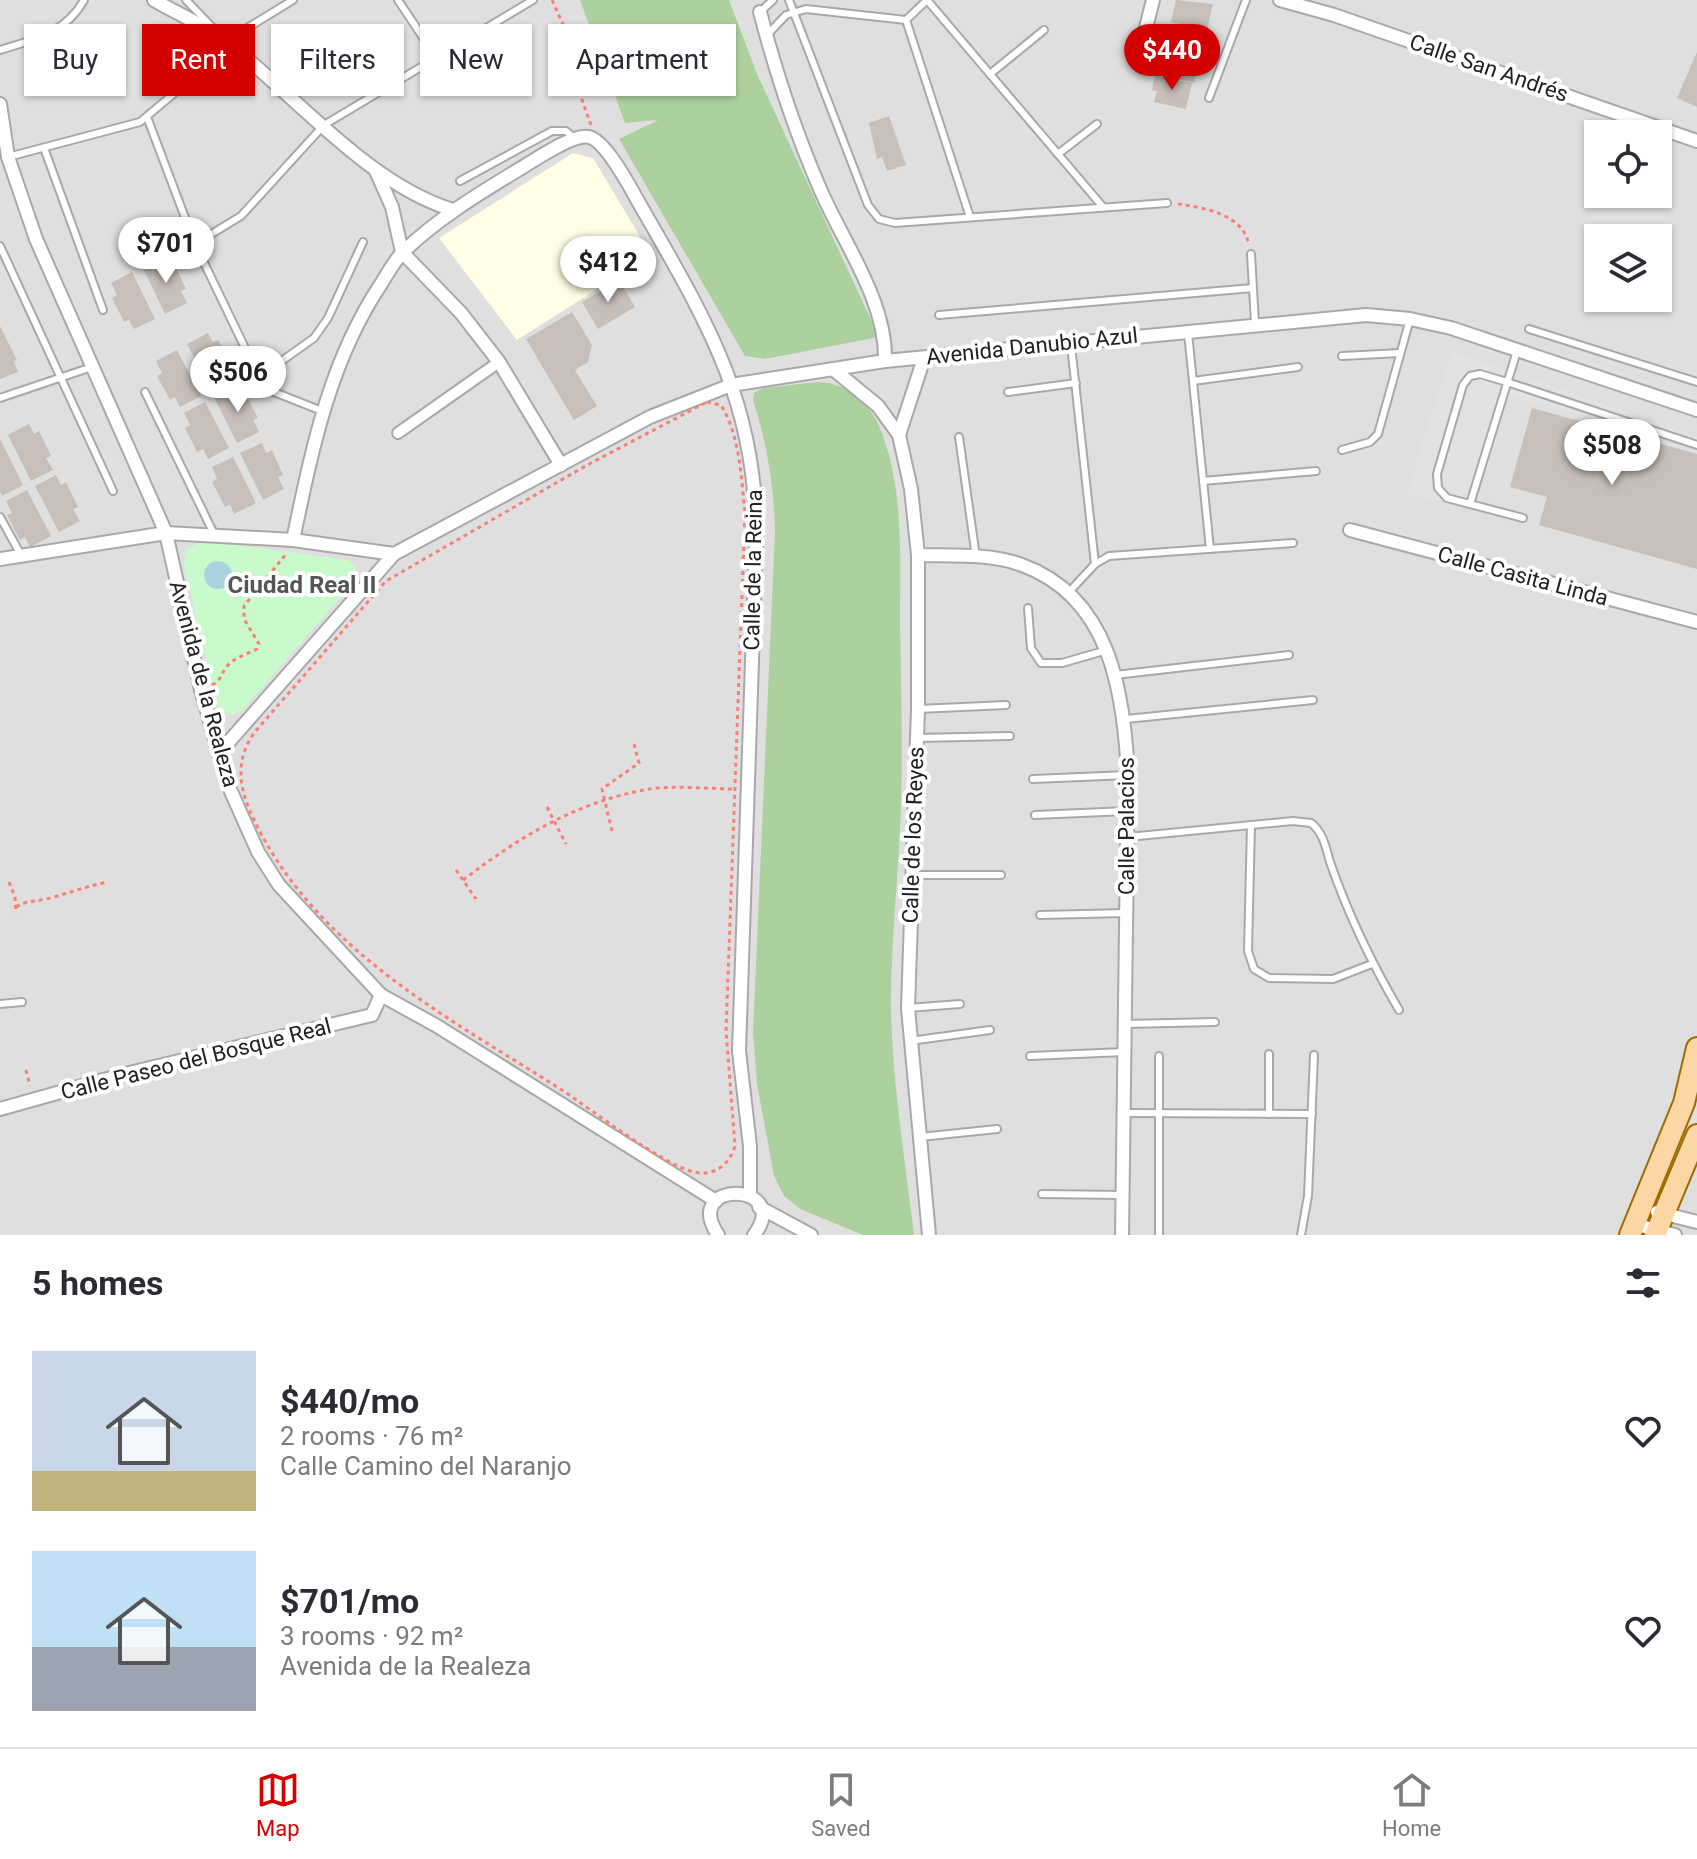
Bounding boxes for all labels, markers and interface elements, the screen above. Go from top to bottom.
chip: Buy [24,24,126,96]
chip: Rent [142,24,255,96]
chip: Filters [271,24,404,96]
chip: New [420,24,532,96]
chip: Apartment [548,24,736,96]
pin: $440 [1125,24,1219,92]
street label: Calle San Andrés [1406,29,1572,107]
text: $440 [1142,35,1202,65]
map controls [1584,120,1672,312]
button: locate [1584,120,1672,208]
pin: $701 [119,217,213,285]
button: layers [1584,224,1672,312]
text: $701 [136,228,196,258]
pin: $412 [561,236,655,304]
text: $412 [578,247,638,277]
street label: Avenida Danubio Azul [925,322,1139,370]
pin: $506 [191,346,285,414]
text: $506 [208,357,268,387]
pin: $508 [1565,419,1659,487]
text: $508 [1582,430,1642,460]
street label: Calle de la Reina [739,489,767,651]
street label: Calle Casita Linda [1435,541,1611,611]
district label: Ciudad Real II [228,571,376,599]
street label: Avenida de la Realeza [164,578,244,790]
street label: Calle de los Reyes [897,746,929,924]
street label: Calle Palacios [1114,757,1139,895]
street label: Calle Paseo del Bosque Real [58,1013,334,1105]
icon: filters [1621,1261,1665,1305]
text: 5 homes [32,1263,163,1303]
text: $440/mo [280,1381,419,1421]
icon: home [96,1383,192,1479]
icon: heart [1621,1409,1665,1453]
text: 2 rooms · 76 m² [280,1421,463,1451]
text: Calle Camino del Naranjo [280,1451,572,1481]
text: $701/mo [280,1581,419,1621]
icon: home [96,1583,192,1679]
icon: heart [1621,1609,1665,1653]
text: 3 rooms · 92 m² [280,1621,463,1651]
text: Avenida de la Realeza [280,1651,531,1681]
tab: Map [256,1768,300,1841]
tab: Saved [811,1768,871,1841]
tab: Home [1382,1768,1441,1841]

